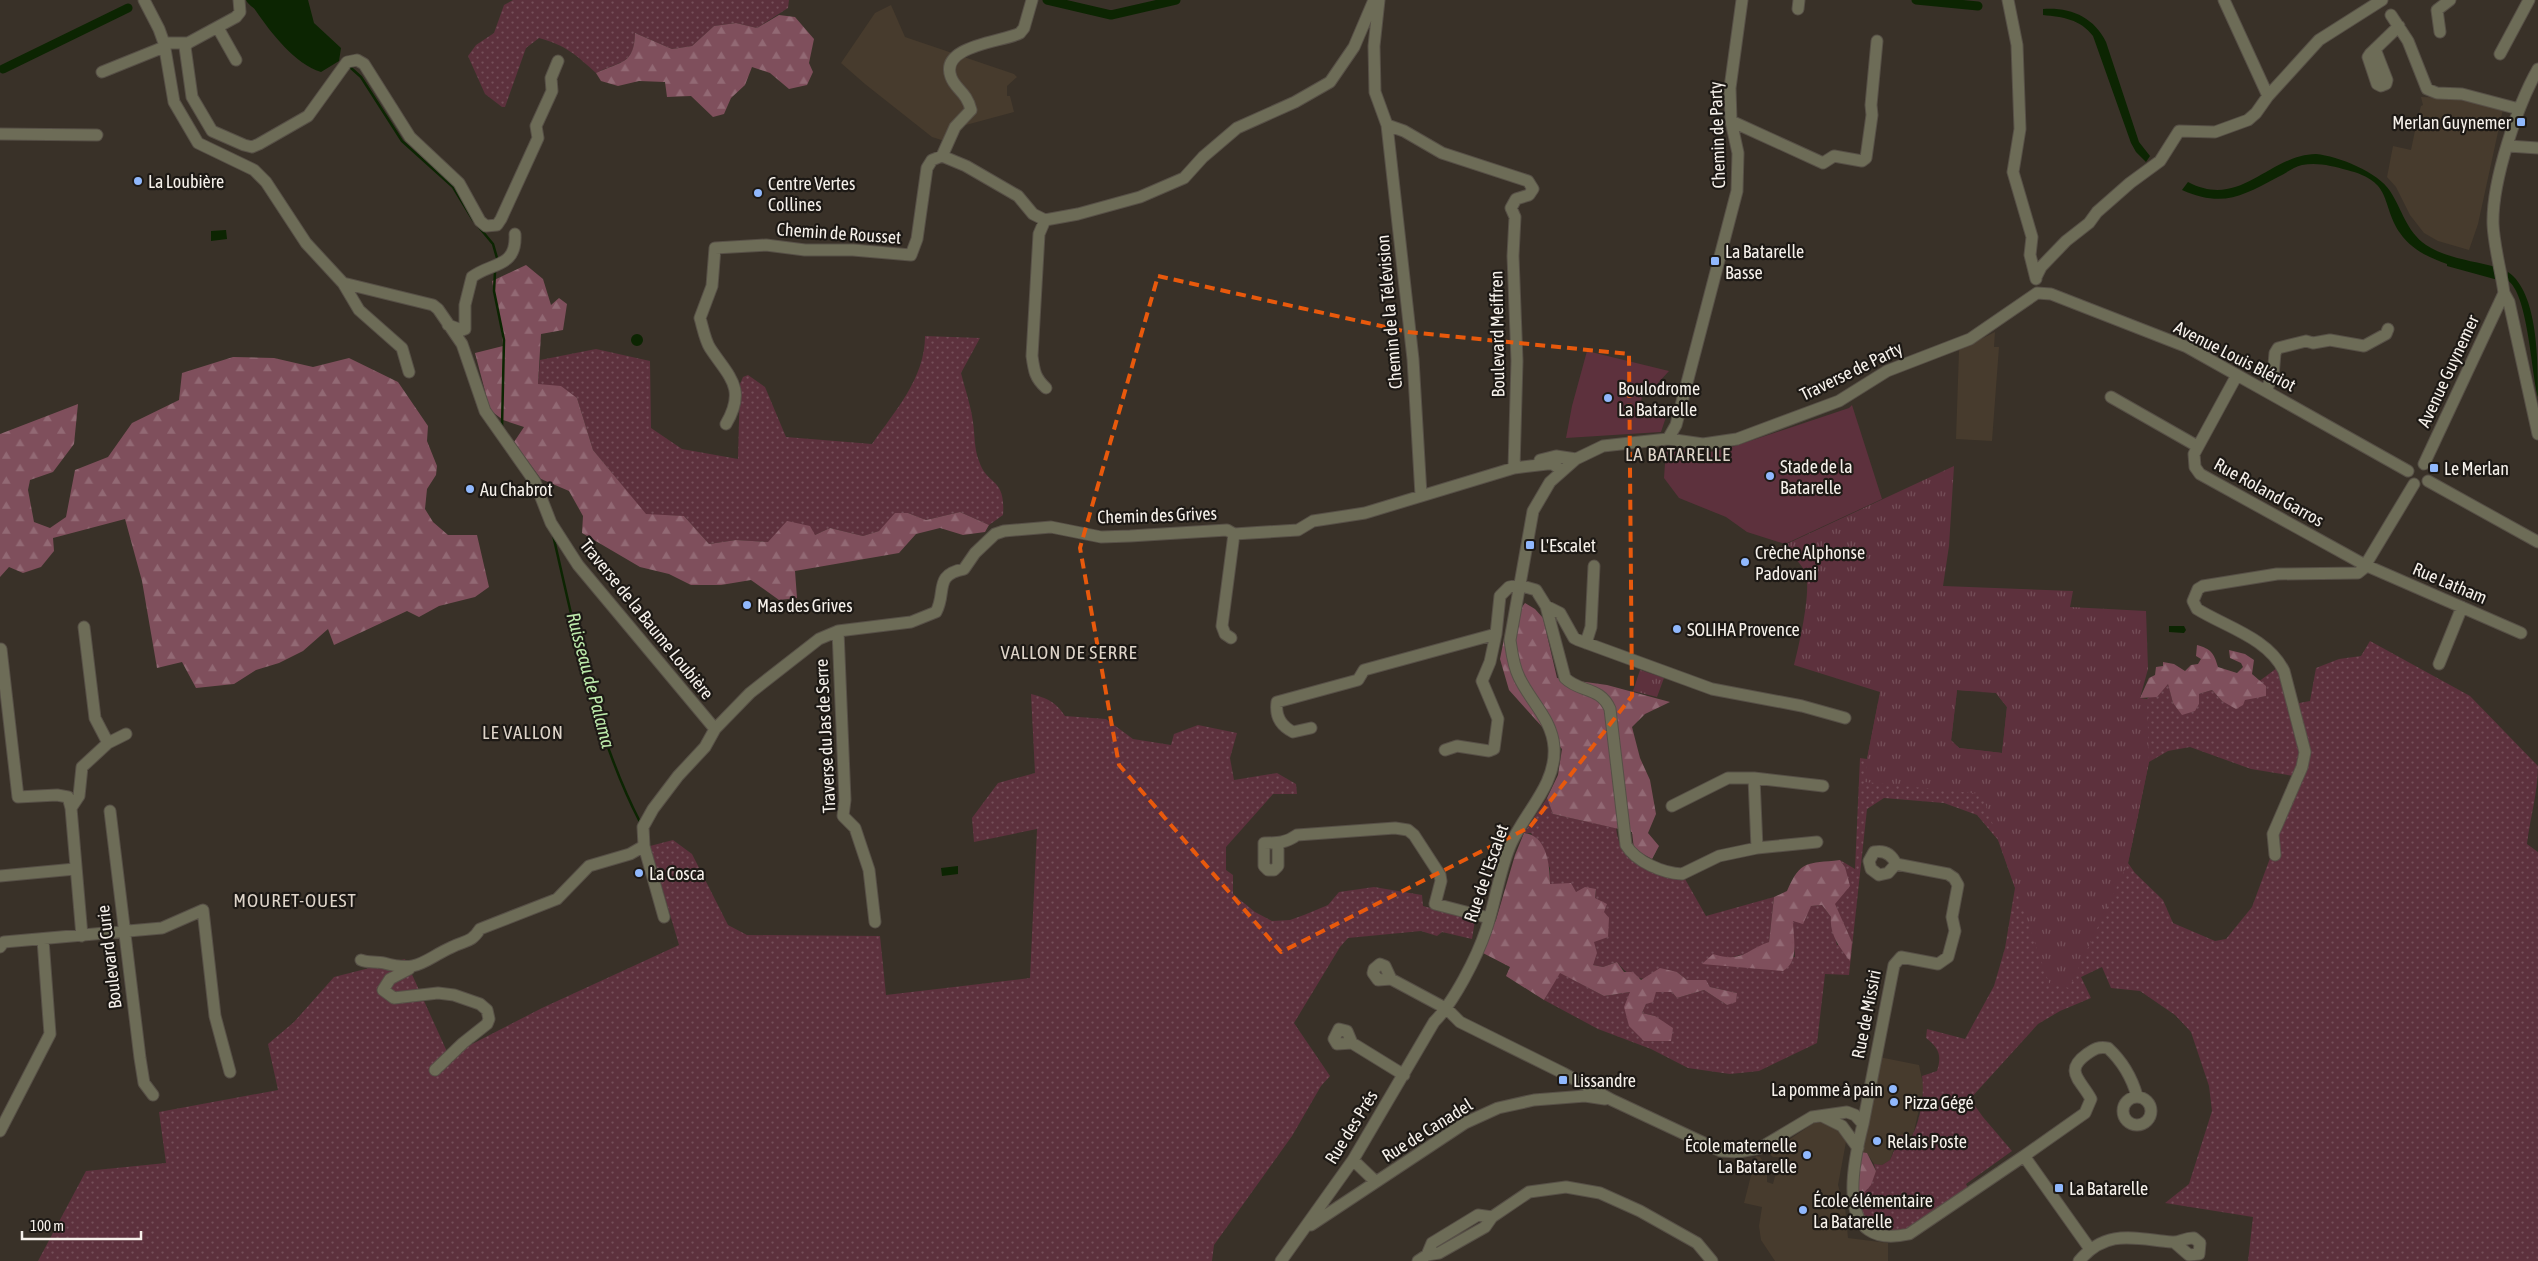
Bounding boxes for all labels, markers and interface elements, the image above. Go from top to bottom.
street label: Chemin de Party [1705,81,1729,189]
place label: Merlan Guynemer [2392,112,2512,133]
marker: Merlan Guynemer [2515,116,2527,128]
place label: La Loubière [148,171,224,192]
place label: Centre Vertes Collines [768,173,855,215]
marker: La Loubière [132,175,144,187]
marker: Centre Vertes Collines [752,187,764,199]
street label: Chemin de Rousset [776,218,902,248]
street label: Chemin de la Télévision [1372,234,1406,390]
place label: La Batarelle Basse [1725,241,1804,283]
marker: La Batarelle Basse [1709,255,1721,267]
street label: Boulevard Meiffren [1485,271,1509,397]
street label: Avenue Guynemer [2413,311,2483,430]
street label: Avenue Louis Blériot [2171,316,2299,396]
street label: Traverse de Party [1796,337,1906,405]
place label: Boulodrome La Batarelle [1618,378,1700,420]
marker: Boulodrome La Batarelle [1602,392,1614,404]
district label: LA BATARELLE [1625,443,1731,465]
street label: Rue Roland Garros [2211,453,2327,531]
place label: Stade de la Batarelle [1780,456,1853,498]
place label: Le Merlan [2444,458,2509,479]
marker: Le Merlan [2428,462,2440,474]
marker: Stade de la Batarelle [1764,470,1776,482]
place label: Au Chabrot [480,479,553,500]
marker: Au Chabrot [464,483,476,495]
street label: Chemin des Grives [1097,502,1217,528]
street label: Traverse de la Baume Loubière [576,535,718,703]
place label: L'Escalet [1540,535,1596,556]
marker: L'Escalet [1524,539,1536,551]
place label: Crèche Alphonse Padovani [1755,542,1865,584]
marker: Crèche Alphonse Padovani [1739,556,1751,568]
street label: Rue Latham [2410,558,2490,608]
place label: Mas des Grives [757,595,853,616]
marker: Mas des Grives [741,599,753,611]
water label: Ruisseau de Palama [562,610,620,750]
place label: SOLIHA Provence [1687,619,1800,640]
marker: SOLIHA Provence [1671,623,1683,635]
district label: VALLON DE SERRE [1001,641,1137,663]
street label: Traverse du Jas de Serre [810,658,840,814]
district label: LE VALLON [482,721,564,743]
street label: Rue de l'Escalet [1459,821,1513,925]
place label: La Cosca [649,863,705,884]
marker: La Cosca [633,867,645,879]
district label: MOURET-OUEST [233,889,357,911]
street label: Boulevard Curie [92,904,126,1010]
street label: Rue de Missiri [1847,968,1885,1060]
place label: Lissandre [1573,1070,1636,1091]
marker: Lissandre [1557,1074,1569,1086]
place label: La pomme à pain [1771,1079,1883,1100]
marker: La pomme à pain [1887,1083,1899,1095]
street label: Rue des Prés [1320,1086,1382,1168]
place label: Pizza Gégé [1904,1092,1974,1113]
street label: Rue de Canadel [1378,1094,1476,1166]
marker: Pizza Gégé [1888,1096,1900,1108]
place label: Relais Poste [1887,1131,1967,1152]
place label: École maternelle La Batarelle [1685,1135,1797,1177]
marker: Relais Poste [1871,1135,1883,1147]
marker: École maternelle La Batarelle [1801,1149,1813,1161]
place label: La Batarelle [2069,1178,2148,1199]
marker: La Batarelle [2053,1182,2065,1194]
place label: École élémentaire La Batarelle [1813,1190,1933,1232]
marker: École élémentaire La Batarelle [1797,1204,1809,1216]
scale bar [22,1208,141,1240]
text: 100 m [30,1217,64,1234]

